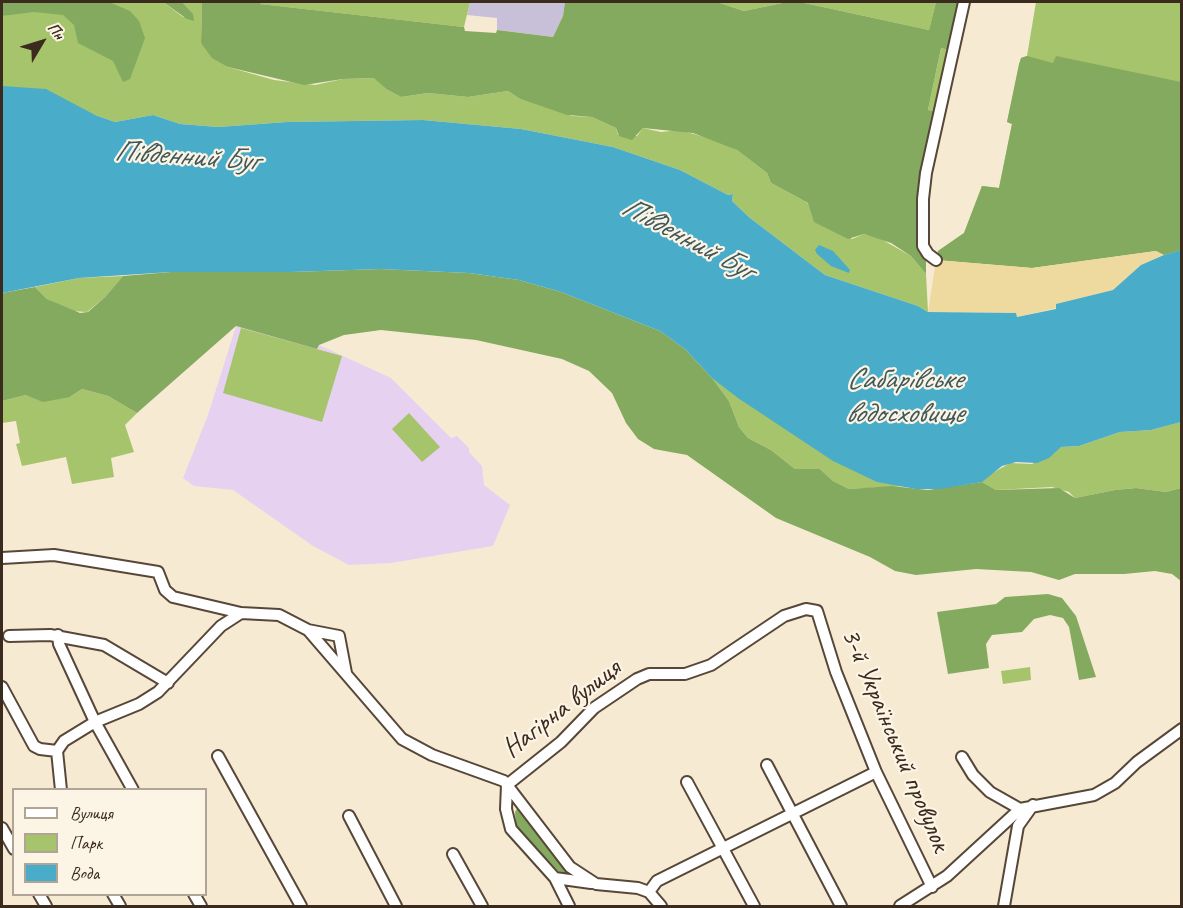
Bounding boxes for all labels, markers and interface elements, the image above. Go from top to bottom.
north arrow [12,12,72,72]
text: Пн [43,18,69,44]
water label: Південний Буг [113,134,259,180]
water label: Південний Буг [615,189,759,289]
water label: Сабарівське водосховище [845,362,963,433]
street label: 3-й Український провулок [833,623,957,857]
street label: Нагірна вулиця [496,652,628,766]
legend [12,788,207,896]
text: Вулиця [70,802,113,824]
text: Парк [70,832,102,854]
text: Вода [70,862,99,884]

